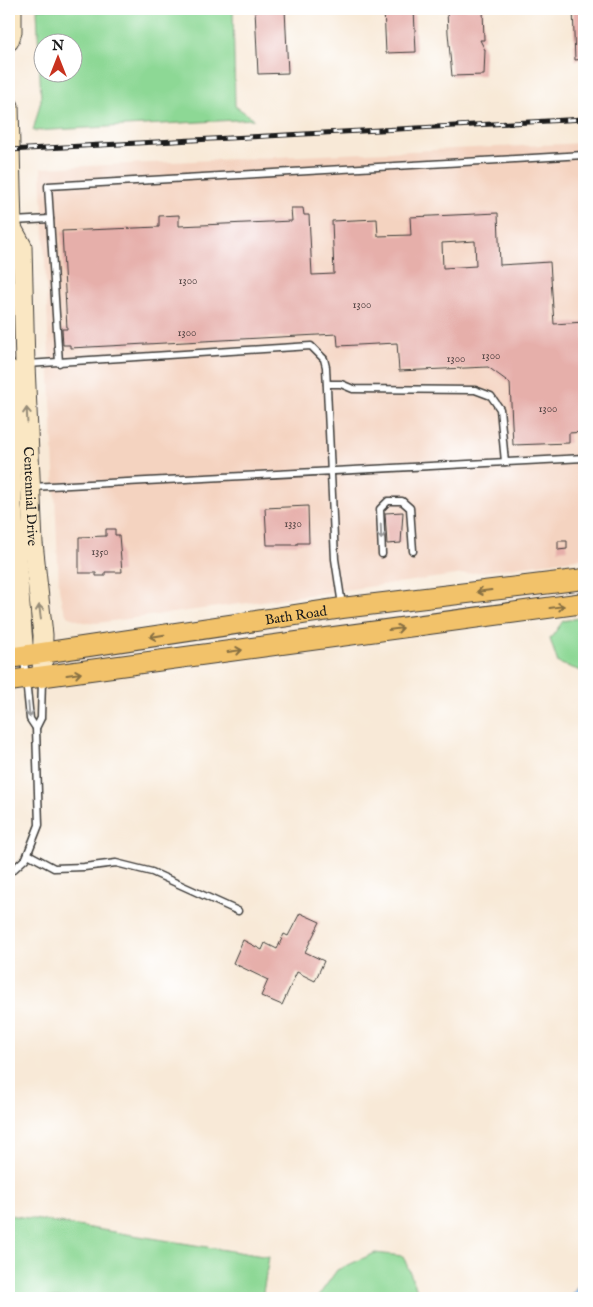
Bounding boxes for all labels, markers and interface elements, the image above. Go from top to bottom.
north arrow [32,32,82,82]
text: N [51,37,64,55]
house number: 1300 [178,274,198,288]
house number: 1300 [352,298,372,312]
house number: 1300 [177,326,197,340]
house number: 1300 [481,349,501,363]
house number: 1300 [446,352,466,366]
house number: 1300 [538,402,558,416]
one-way arrow [22,407,32,423]
street label: Centennial Drive [19,446,41,547]
house number: 1330 [284,517,302,531]
one-way arrow [377,524,386,540]
house number: 1350 [91,545,109,559]
one-way arrow [476,586,492,596]
one-way arrow [549,601,565,611]
street label: Bath Road [264,602,329,629]
one-way arrow [35,604,45,620]
one-way arrow [388,624,404,634]
one-way arrow [149,631,165,641]
one-way arrow [227,646,243,656]
one-way arrow [66,668,82,678]
one-way arrow [24,702,34,718]

